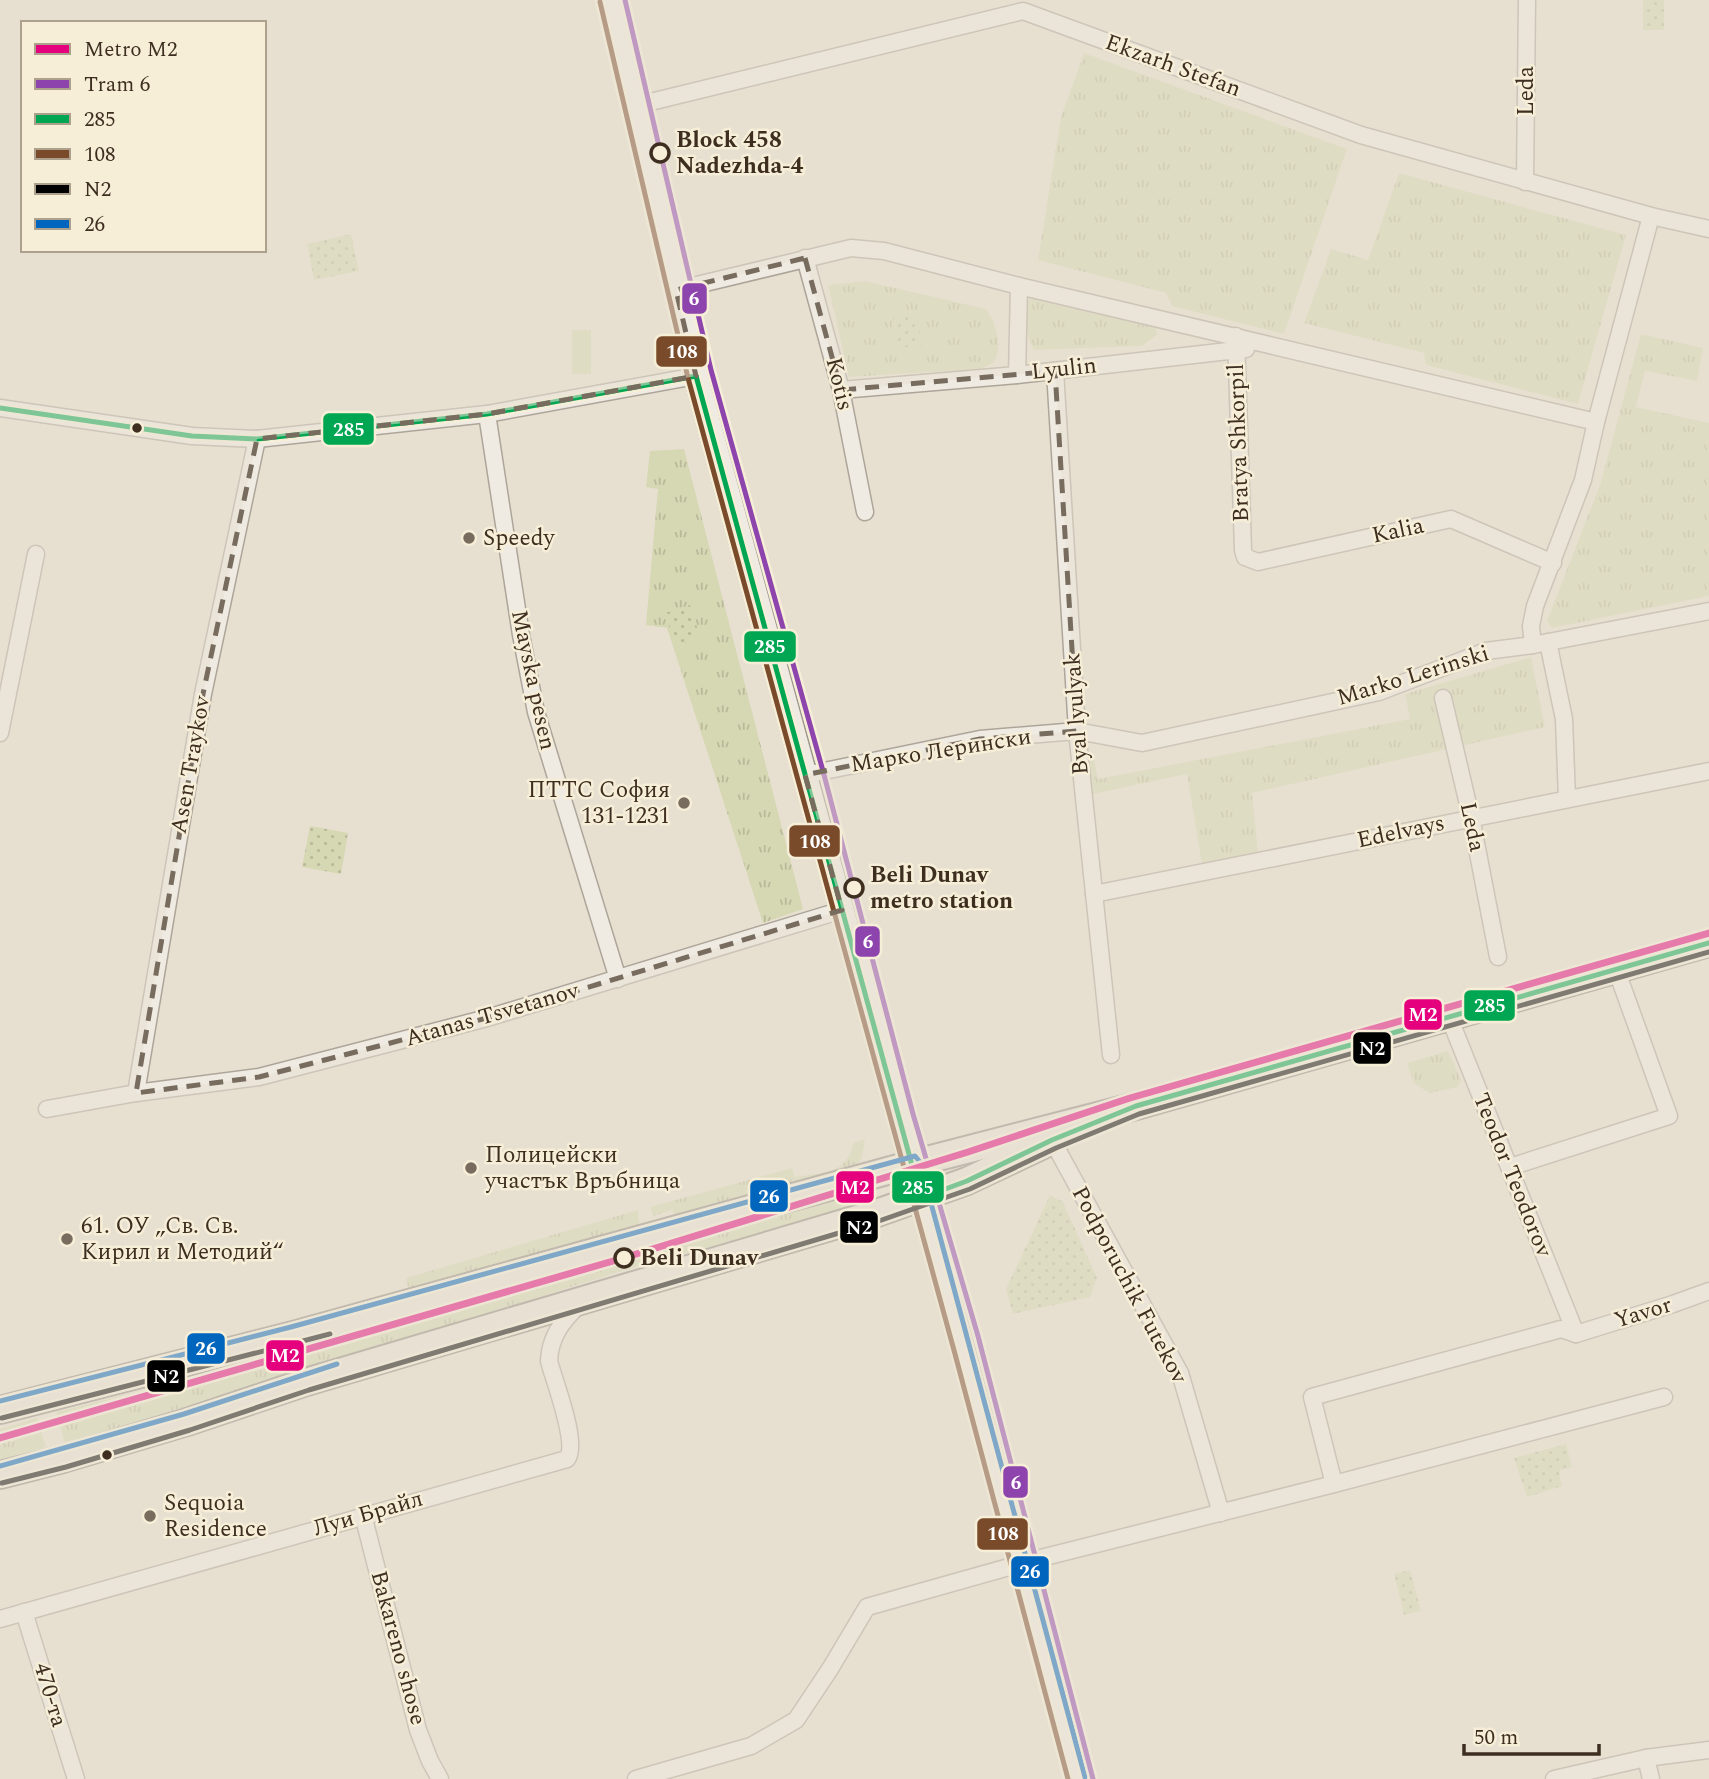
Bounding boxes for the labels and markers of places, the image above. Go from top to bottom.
place label: Block 458 Nadezhda-4 [676,123,804,184]
marker: Block 458 Nadezhda-4 [650,143,670,163]
unlabelled marker [130,421,144,435]
place label: Speedy [483,521,555,556]
marker: Speedy [461,530,477,546]
place label: ПТТС София 131-1231 [528,773,670,834]
marker: ПТТС София 131-1231 [676,795,692,811]
place label: Beli Dunav metro station [870,858,1013,919]
marker: Beli Dunav metro station [844,878,864,898]
place label: Полицейски участък Връбница [484,1138,680,1199]
marker: Полицейски участък Връбница [463,1160,479,1176]
place label: 61. ОУ „Св. Св. Кирил и Методий“ [81,1209,283,1270]
marker: 61. ОУ „Св. Св. Кирил и Методий“ [59,1231,75,1247]
place label: Beli Dunav [640,1241,759,1276]
marker: Beli Dunav [614,1248,634,1268]
unlabelled marker [100,1448,114,1462]
place label: Sequoia Residence [164,1486,267,1547]
marker: Sequoia Residence [142,1508,158,1524]

